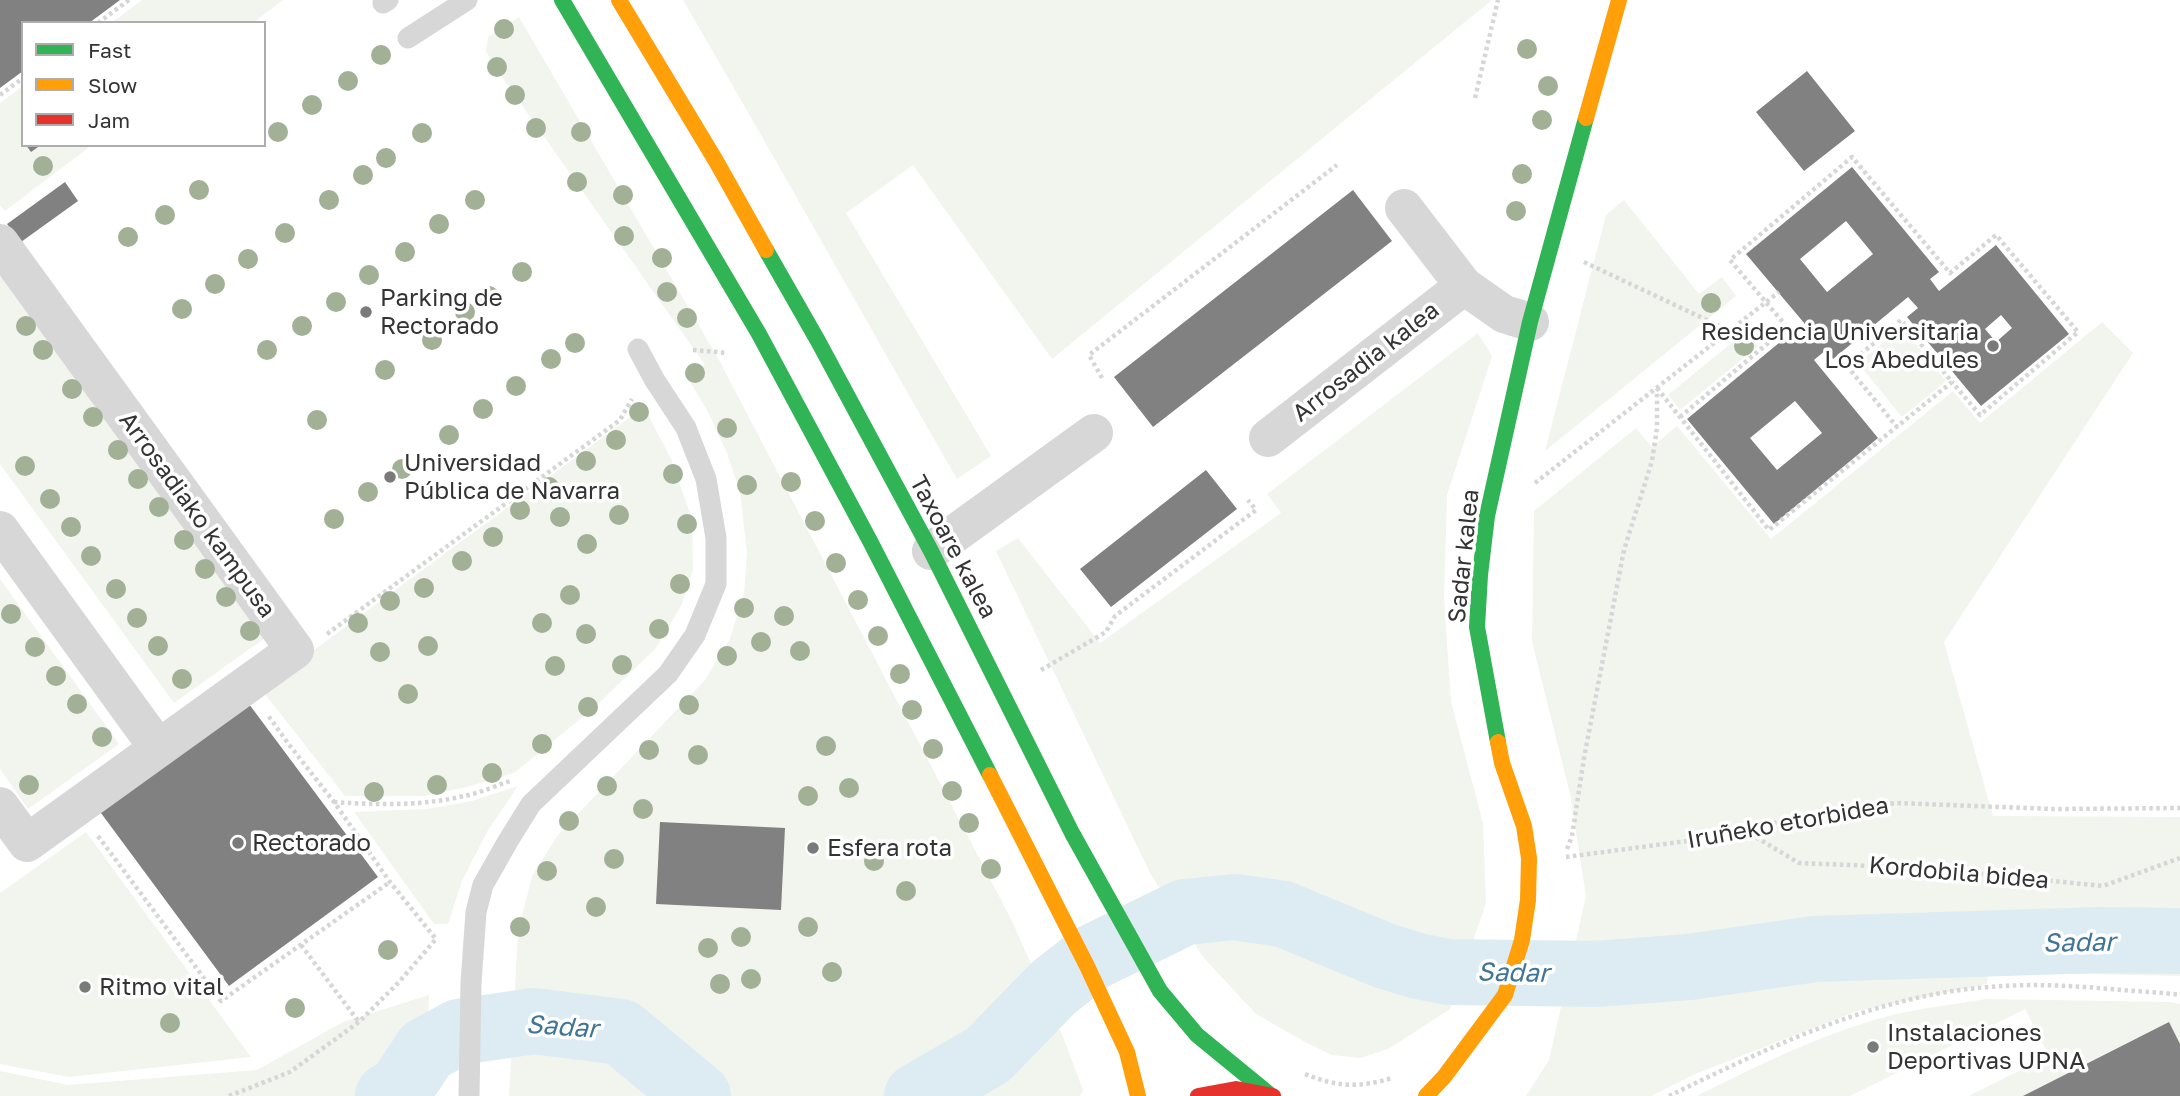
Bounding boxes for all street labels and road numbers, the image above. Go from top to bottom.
street label: Arrosadia kalea [1287,296,1445,428]
street label: Arrosadiako kampusa [113,407,281,623]
street label: Taxoare kalea [903,471,1003,623]
street label: Sadar kalea [1443,488,1485,624]
street label: Iruñeko etorbidea [1685,791,1891,855]
street label: Kordobila bidea [1868,851,2050,895]

